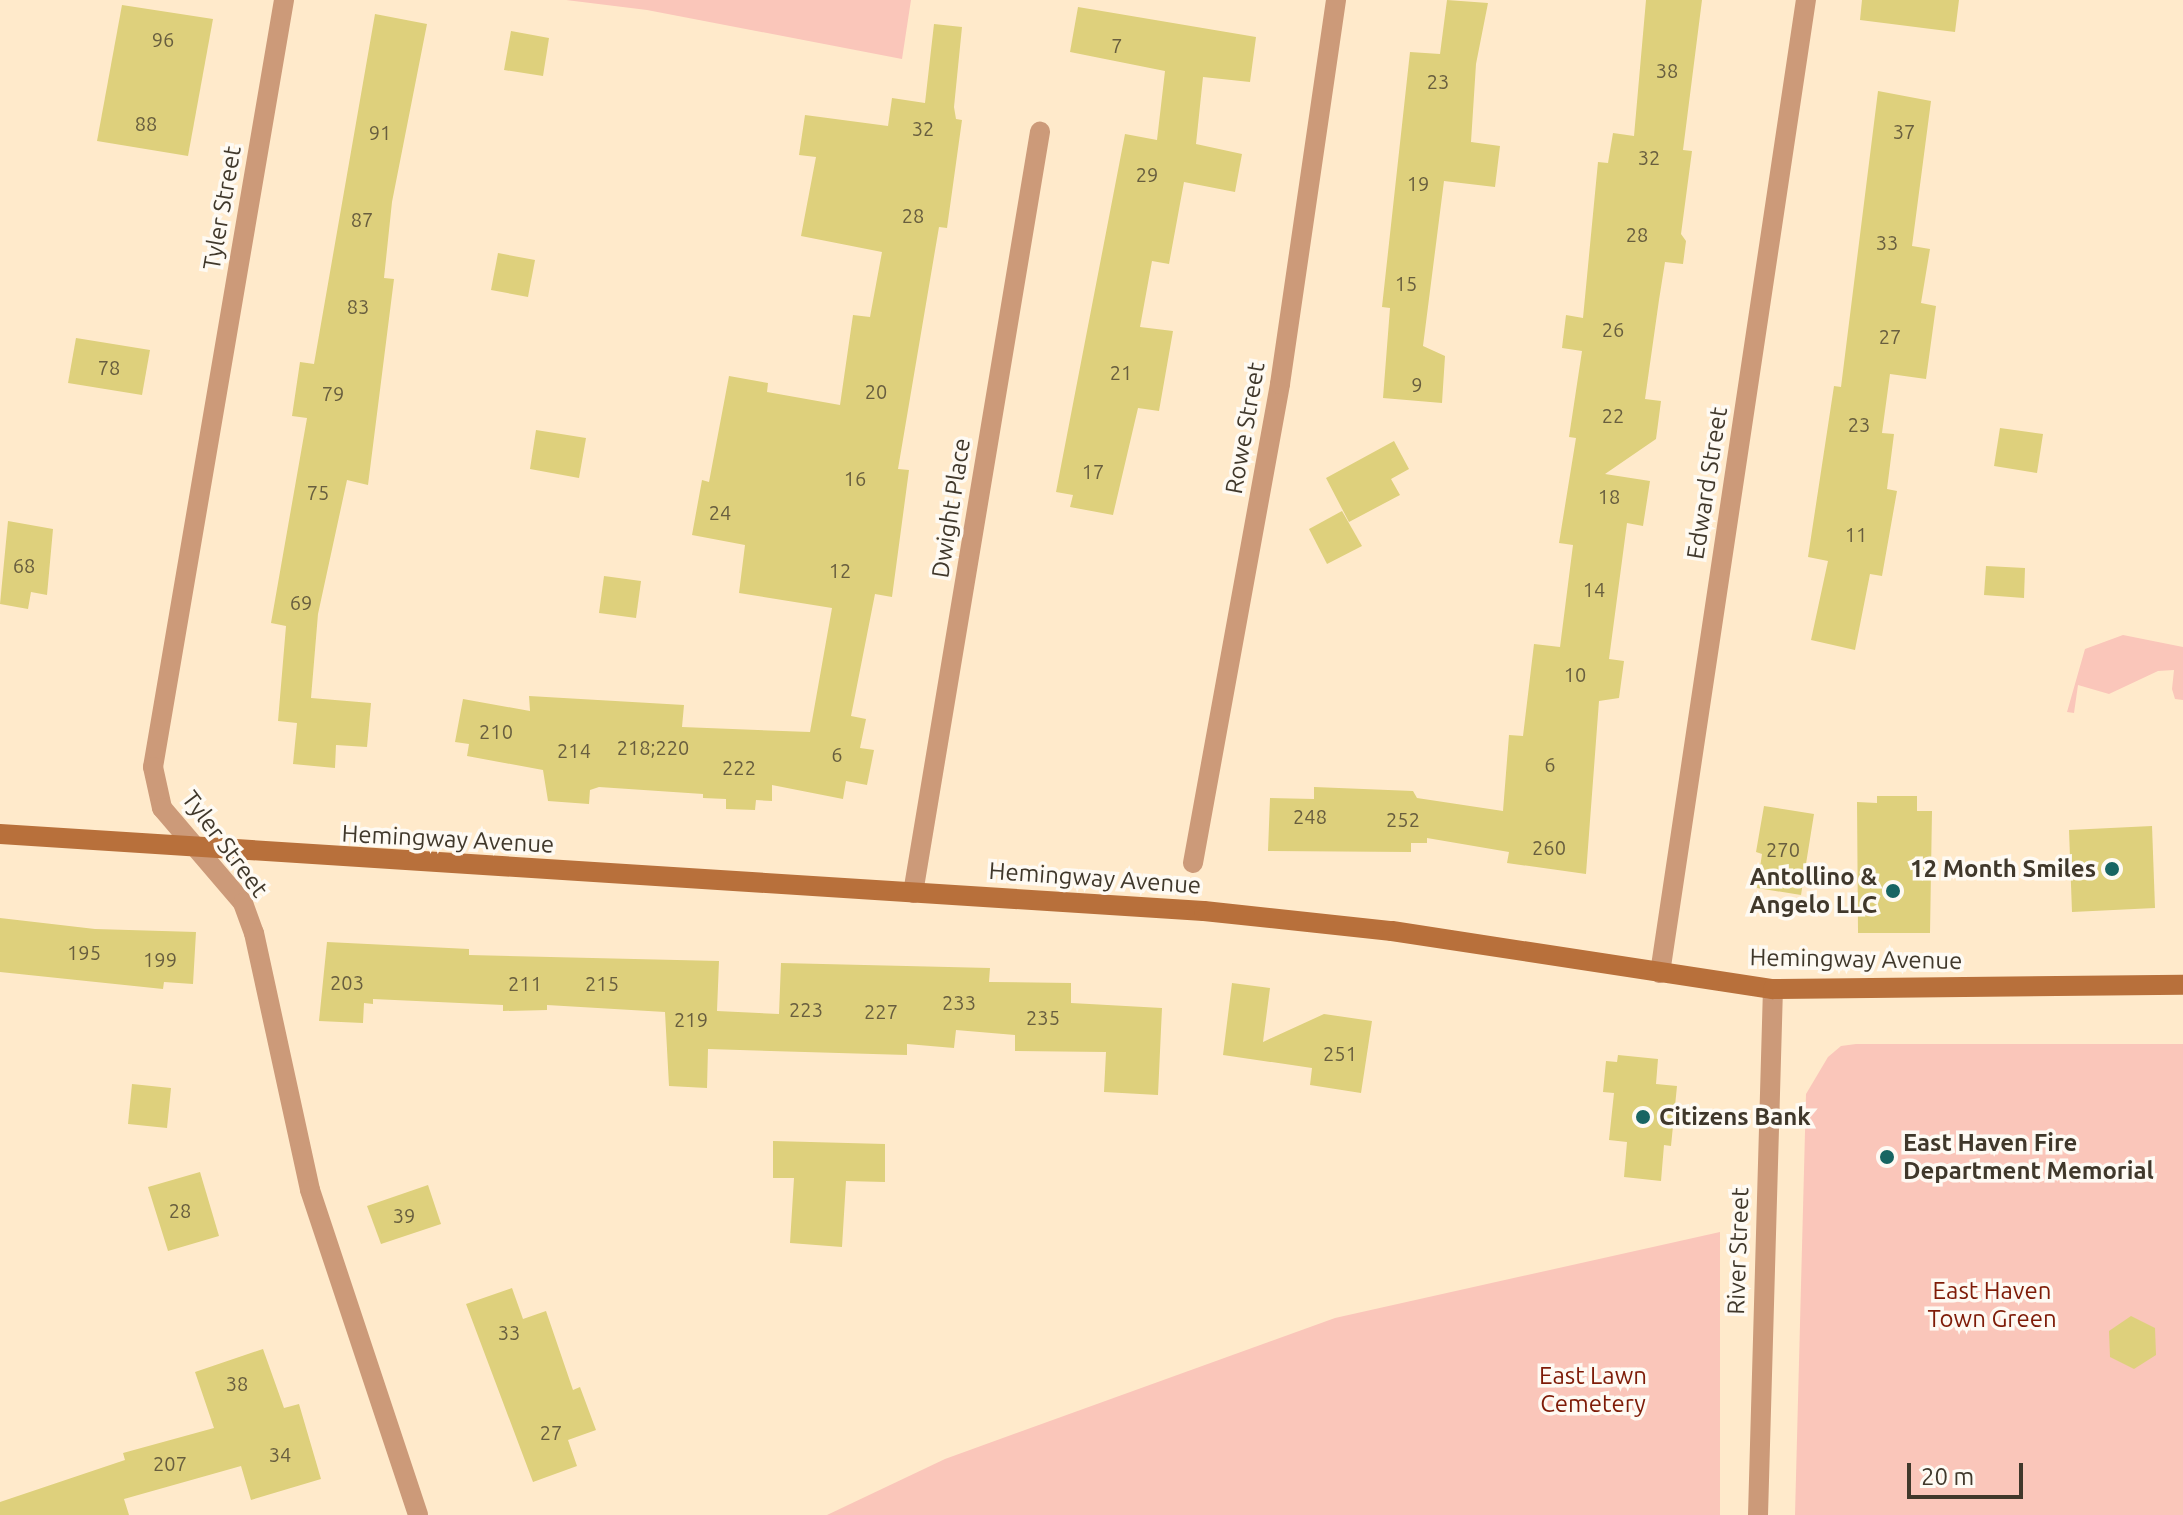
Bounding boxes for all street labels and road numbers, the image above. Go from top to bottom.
street label: Tyler Street [197,144,247,272]
street label: Rowe Street [1219,360,1271,496]
street label: Edward Street [1681,405,1733,561]
street label: Dwight Place [926,436,976,580]
street label: Tyler Street [176,785,274,903]
street label: Hemingway Avenue [341,819,555,859]
street label: Hemingway Avenue [988,856,1202,900]
street label: Hemingway Avenue [1749,943,1963,975]
street label: River Street [1721,1187,1755,1315]

